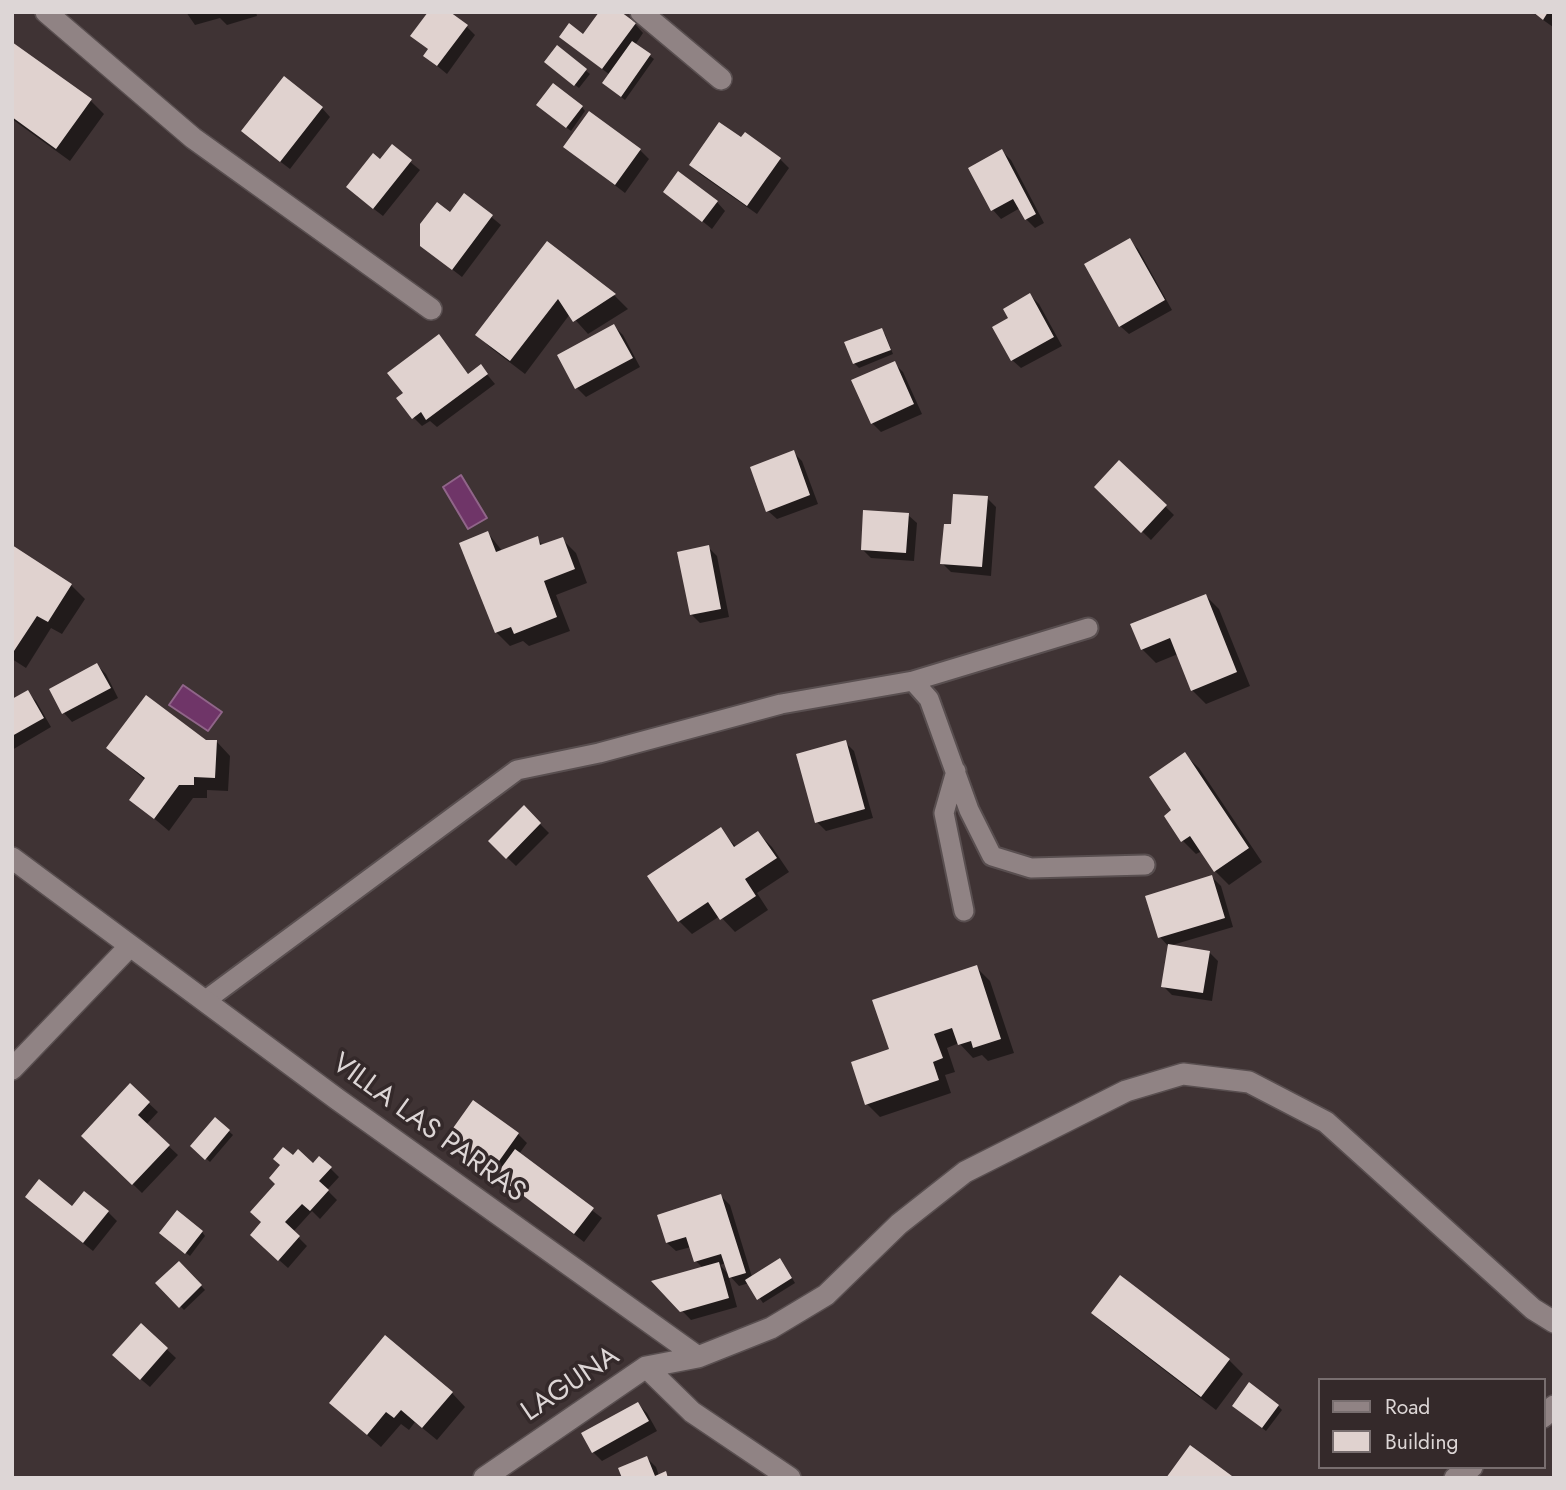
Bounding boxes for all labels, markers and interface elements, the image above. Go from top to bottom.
street label: VILLA LAS PARRAS [325,1048,531,1210]
street label: LAGUNA [516,1340,626,1430]
legend [1318,1378,1545,1469]
text: Road [1385,1392,1430,1422]
text: Building [1385,1427,1458,1457]

